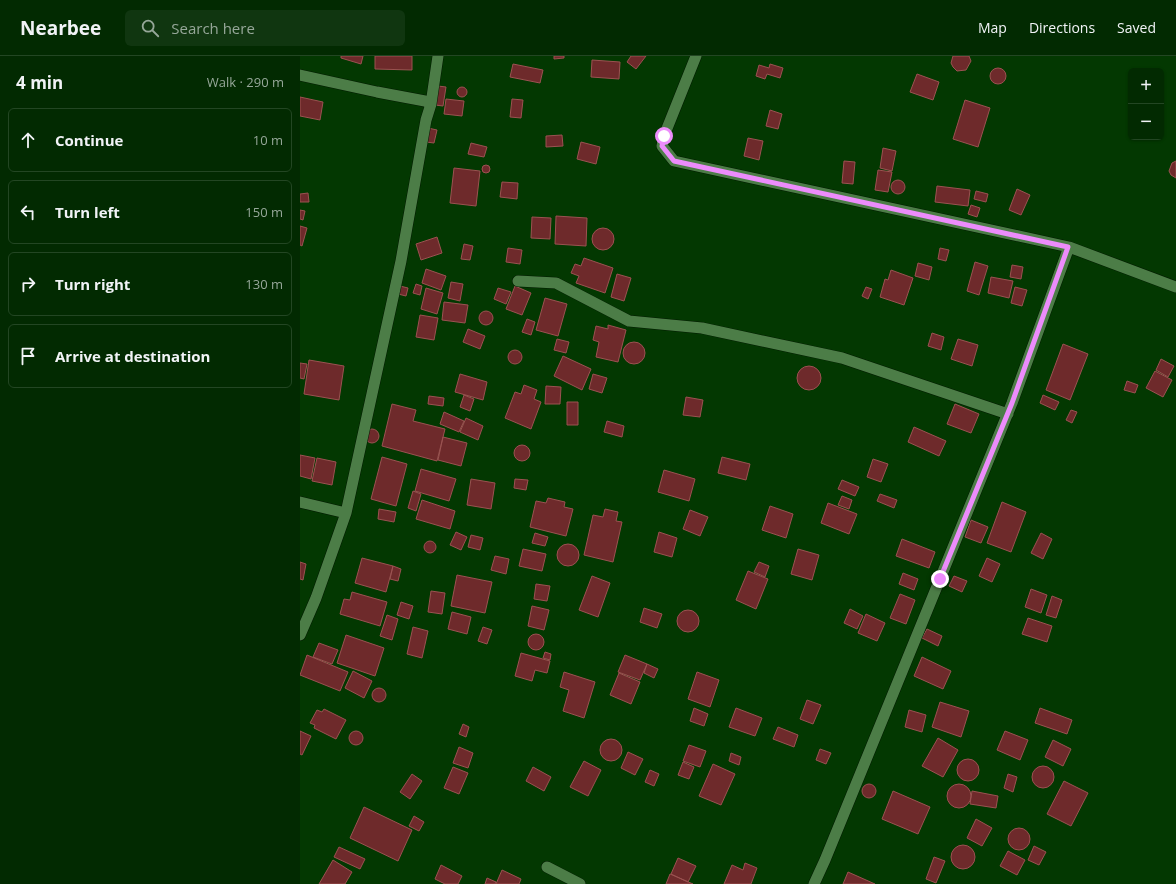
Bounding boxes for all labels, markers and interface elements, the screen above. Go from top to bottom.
search box [125,10,405,46]
text: Nearbee [20,15,101,41]
icon: search [139,17,161,39]
text: Search here [171,18,255,38]
text: Map [978,18,1007,37]
text: Directions [1029,18,1095,37]
text: Saved [1117,18,1156,37]
map controls [1128,68,1164,140]
button: + [1128,68,1164,104]
text: 4 min [16,71,63,94]
text: Walk · 290 m [207,73,284,91]
button: − [1128,104,1164,140]
route start [655,127,673,145]
icon: ahead [17,129,39,151]
text: Continue [55,130,123,150]
text: 10 m [253,131,283,149]
icon: left [17,201,39,223]
text: Turn left [55,202,120,222]
text: 150 m [245,203,283,221]
icon: right [17,273,39,295]
text: Turn right [55,274,130,294]
text: 130 m [245,275,283,293]
icon: arrive [17,345,39,367]
text: Arrive at destination [55,346,210,366]
route end [931,570,949,588]

